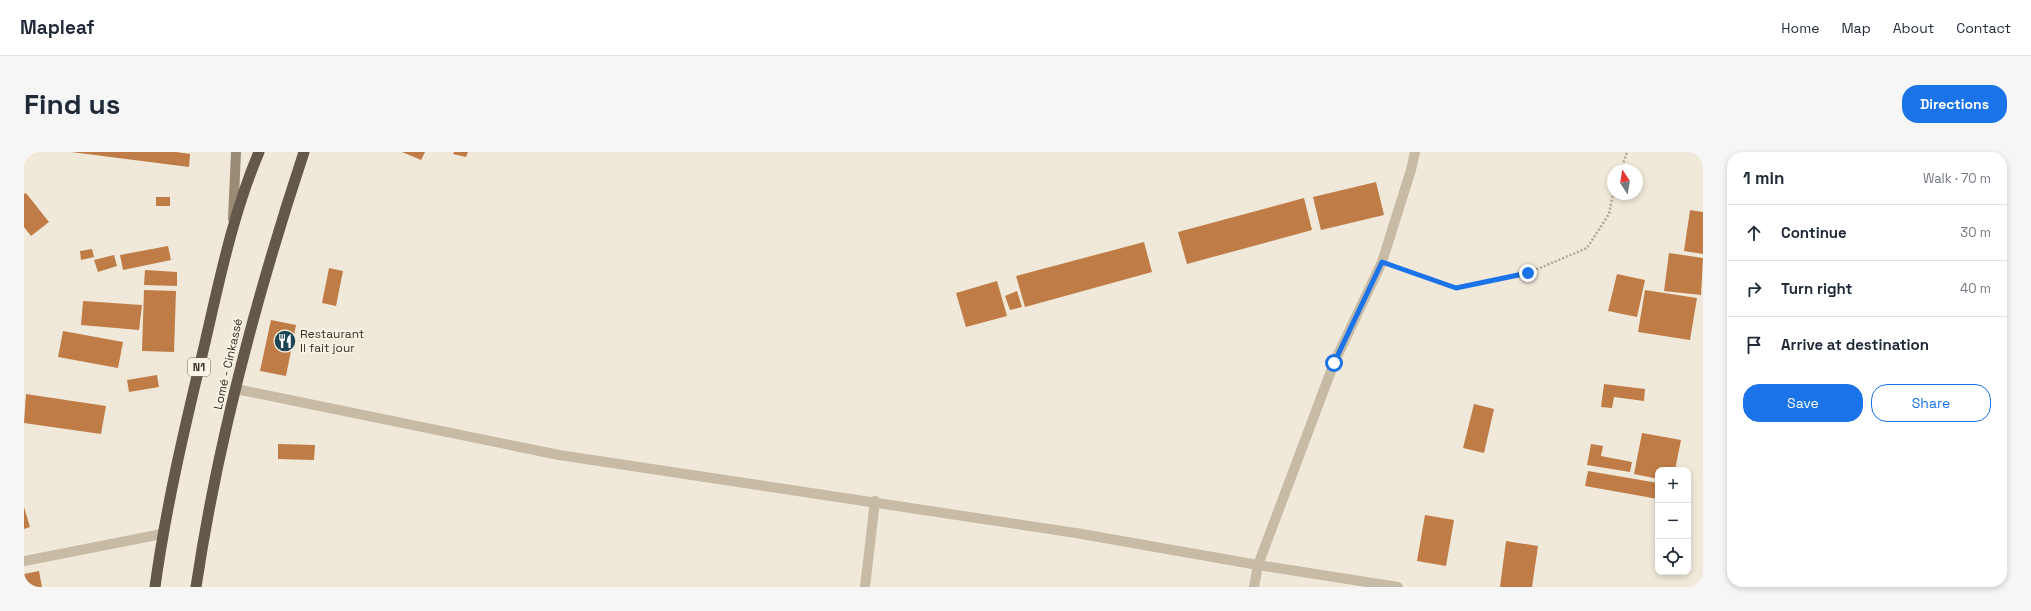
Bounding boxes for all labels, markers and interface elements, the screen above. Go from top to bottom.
text: Mapleaf [20,15,94,40]
text: Home [1781,19,1819,37]
text: Map [1841,19,1871,37]
text: About [1893,19,1934,37]
text: Contact [1956,19,2011,37]
button: Directions [1902,85,2007,123]
text: Find us [24,86,121,122]
north arrow [1607,164,1643,200]
text: 1 min [1743,167,1785,189]
text: Walk · 70 m [1923,170,1991,187]
icon: ahead [1743,222,1765,244]
text: Continue [1781,223,1847,242]
text: 30 m [1960,224,1991,241]
route end [1519,264,1537,282]
icon: right [1743,278,1765,300]
text: Turn right [1781,279,1852,298]
text: 40 m [1960,280,1991,297]
street label: Lomé - Cinkassé [210,317,246,411]
place label: Restaurant Il fait jour [300,326,364,356]
restaurant icon: Restaurant Il fait jour [272,328,298,354]
icon: arrive [1743,334,1765,356]
text: Arrive at destination [1781,335,1929,354]
route start [1325,354,1343,372]
road number: N1 [188,358,210,376]
button: Save [1743,384,1863,422]
button: Share [1871,384,1991,422]
map controls [1655,467,1691,575]
button: + [1655,467,1691,503]
button: − [1655,503,1691,539]
button: locate [1655,539,1691,575]

